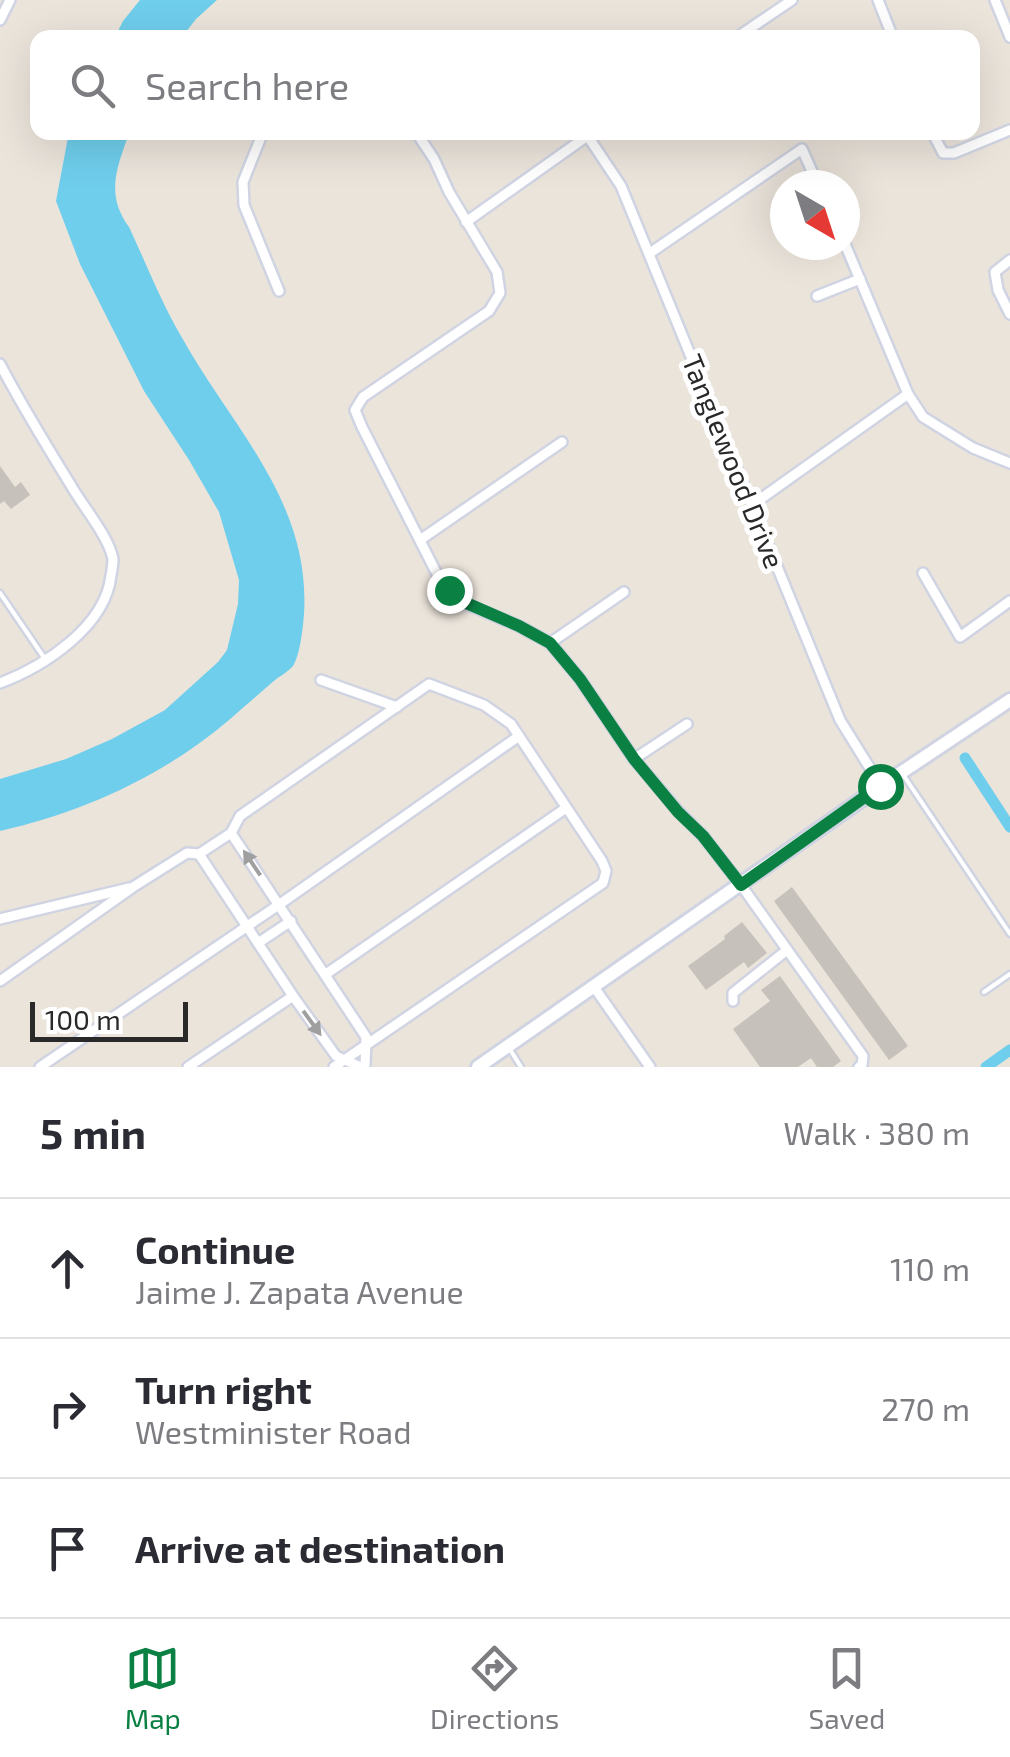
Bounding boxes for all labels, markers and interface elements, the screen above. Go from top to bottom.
search box [30,30,980,140]
icon: search [65,58,120,113]
text: Search here [145,62,349,108]
north arrow [770,170,860,260]
street label: Tanglewood Drive [676,349,792,573]
route end [427,568,473,614]
route start [858,764,904,810]
one-way arrow [243,850,262,877]
scale bar [30,997,188,1042]
text: 100 m [45,1002,121,1036]
one-way arrow [302,1009,321,1036]
text: 5 min [40,1107,146,1157]
text: Walk · 380 m [784,1113,970,1151]
text: Continue [135,1226,295,1272]
icon: ahead [40,1241,95,1296]
text: 110 m [890,1249,970,1287]
text: Jaime J. Zapata Avenue [135,1272,464,1310]
text: Turn right [135,1366,312,1412]
icon: right [40,1381,95,1436]
text: 270 m [881,1389,970,1427]
text: Westminister Road [135,1412,412,1450]
icon: arrive [40,1521,95,1576]
text: Arrive at destination [135,1525,505,1571]
tab: Map [125,1641,181,1735]
tab: Directions [430,1641,559,1735]
tab: Saved [809,1641,885,1735]

